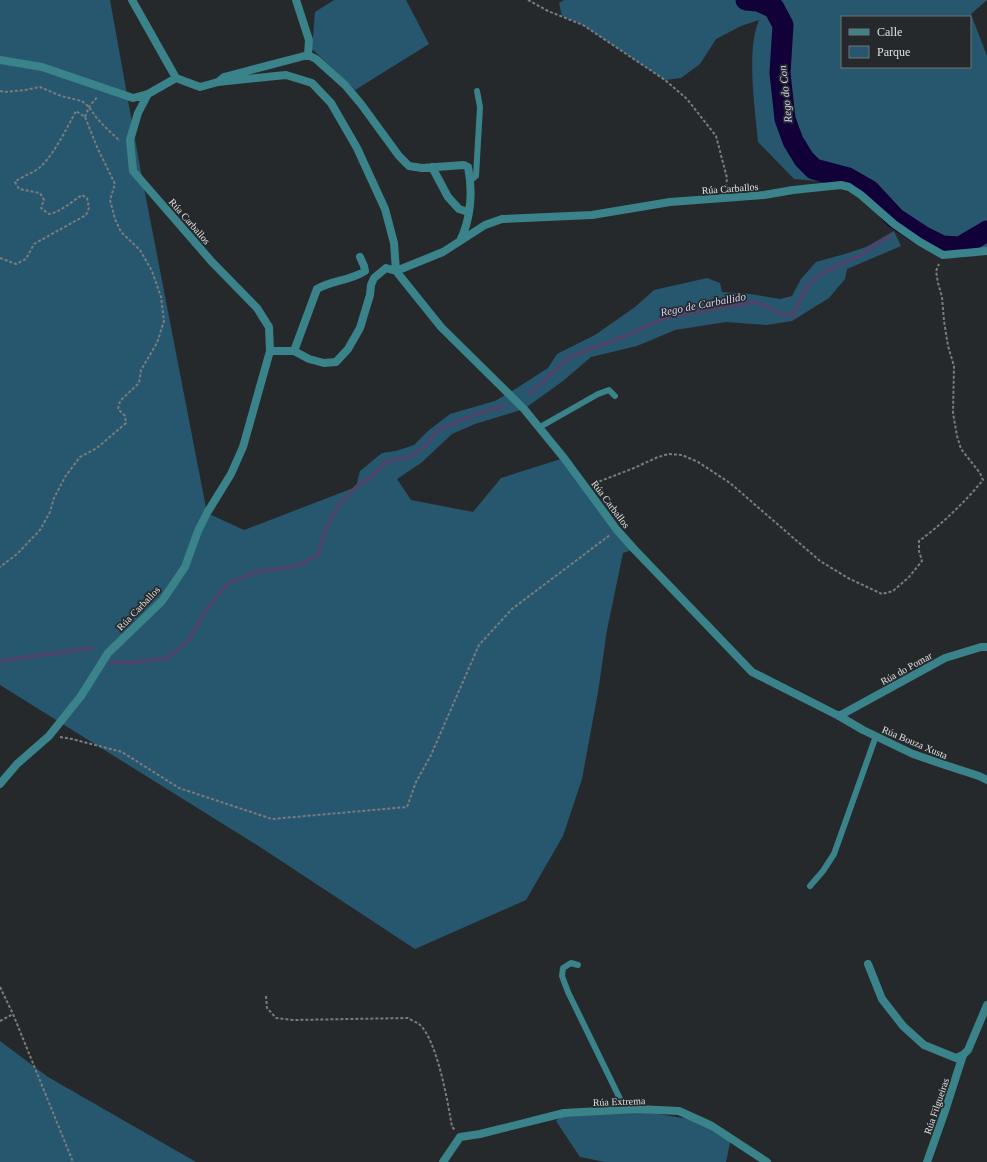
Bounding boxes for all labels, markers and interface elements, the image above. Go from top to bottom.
legend [841,16,971,68]
text: Calle [877,25,902,39]
text: Parque [877,45,910,59]
water label: Rego do Con [776,64,794,124]
street label: Rúa Carballos [701,181,759,196]
street label: Rúa Carballos [167,196,213,247]
water label: Rego de Carballido [658,290,747,318]
street label: Rúa Carballos [589,478,632,530]
street label: Rúa Carballos [115,584,162,633]
street label: Rúa do Pomar [879,649,935,687]
street label: Rúa Bouza Xusta [880,724,950,761]
street label: Rúa Filgueiras [922,1077,951,1136]
street label: Rúa Extrema [593,1095,646,1108]

